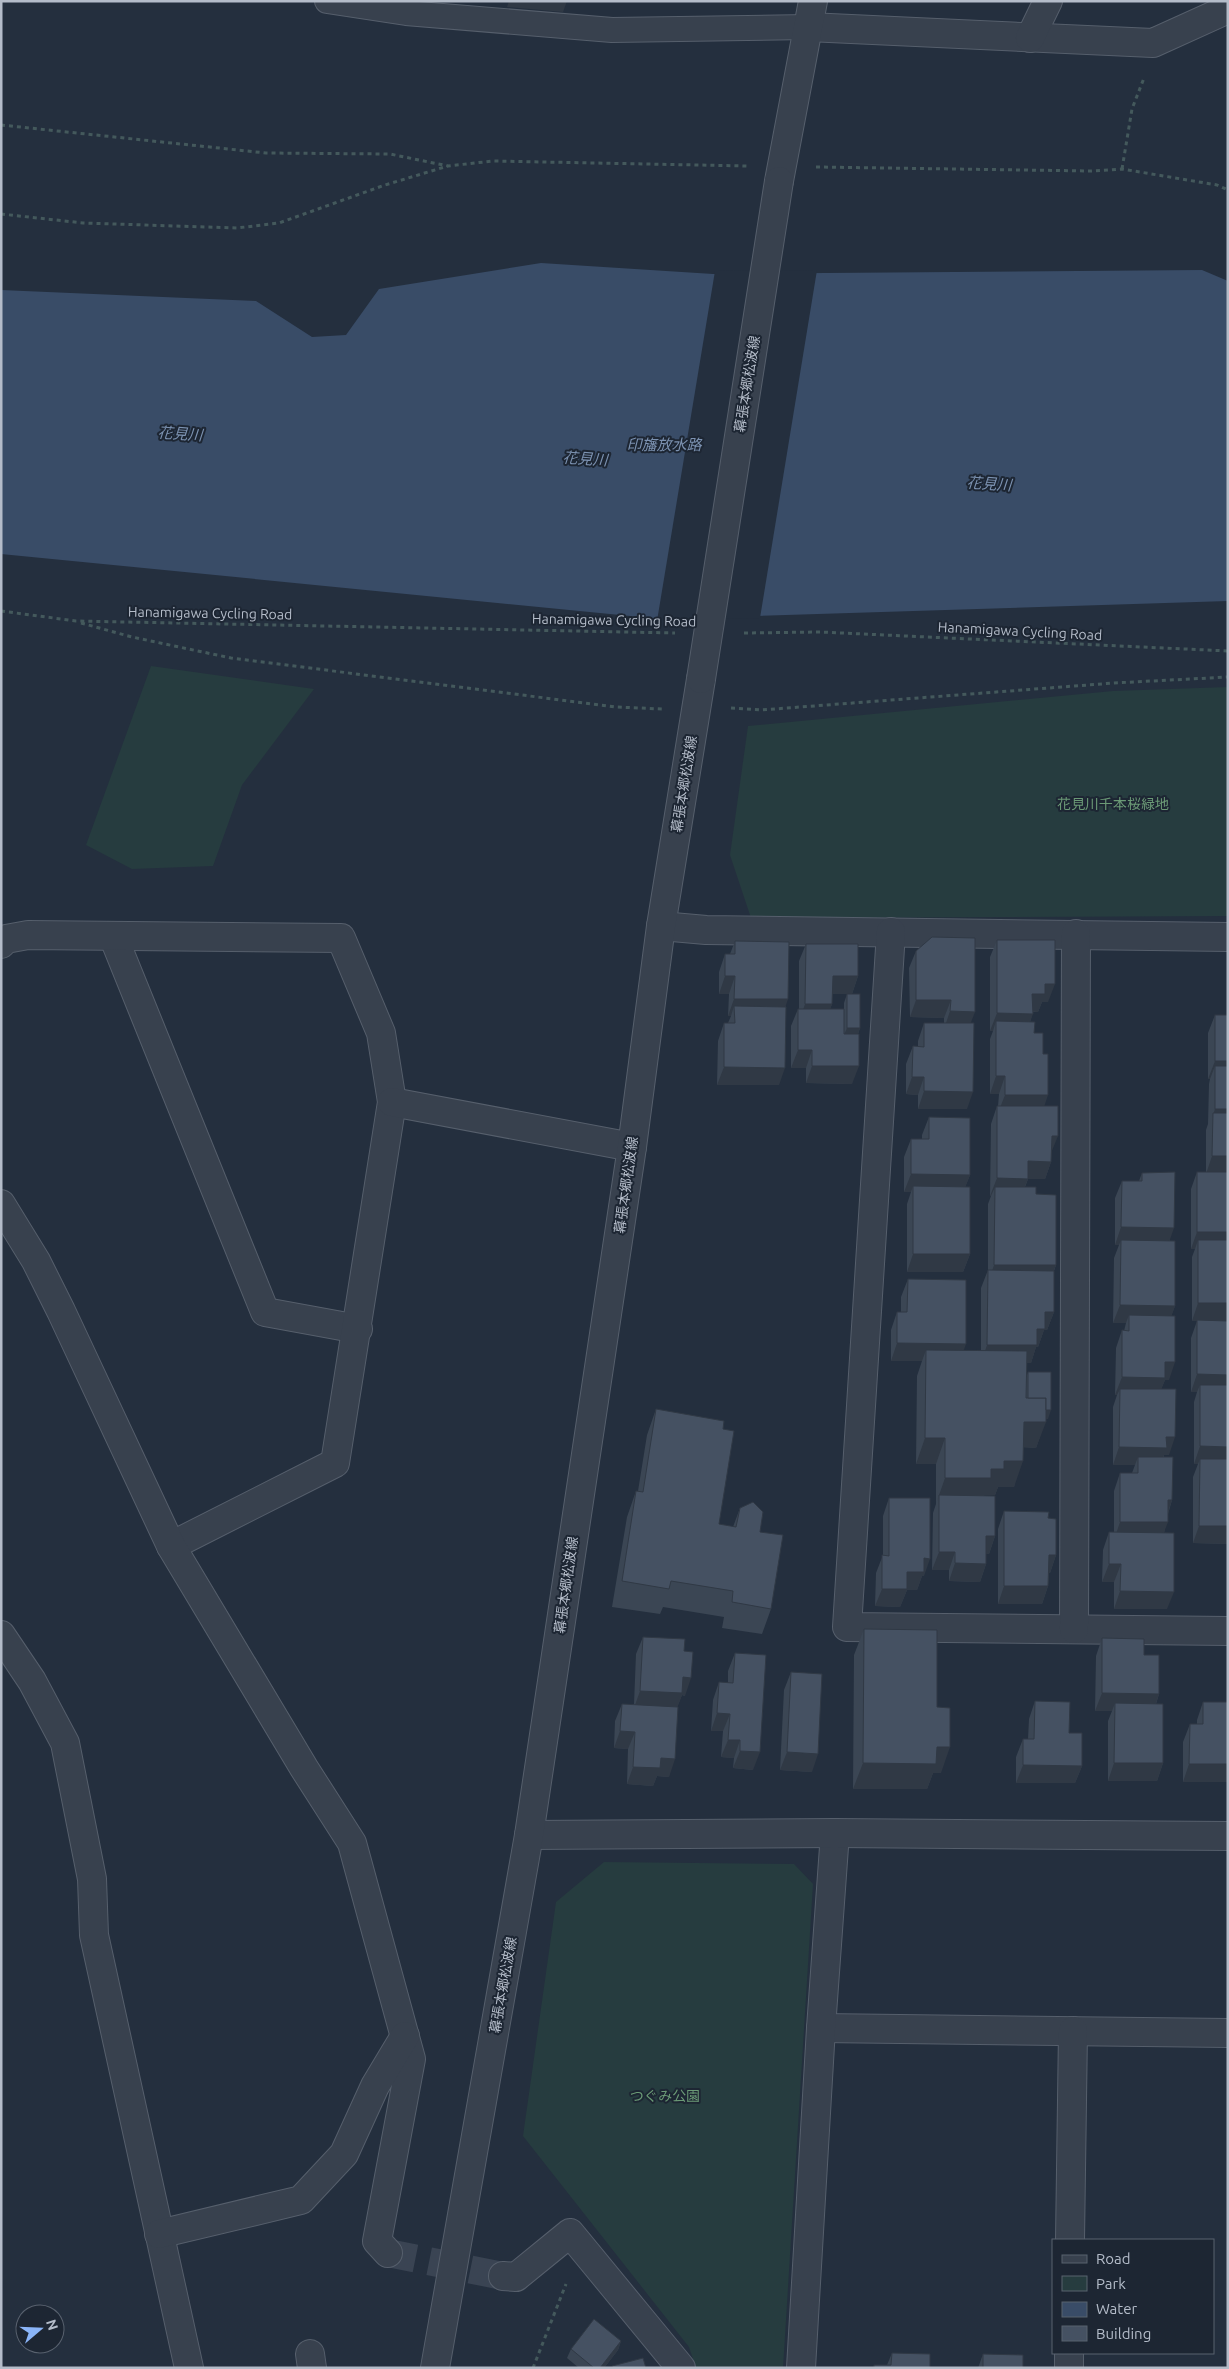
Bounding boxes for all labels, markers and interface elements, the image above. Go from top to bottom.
street label: 幕張本郷松波線 [731,334,763,434]
water label: 花見川 [157,423,205,444]
water label: 印旛放水路 [626,436,703,453]
water label: 花見川 [562,448,610,469]
water label: 花見川 [966,473,1014,494]
street label: Hanamigawa Cycling Road [128,604,292,622]
street label: Hanamigawa Cycling Road [532,611,696,629]
street label: Hanamigawa Cycling Road [937,619,1103,643]
street label: 幕張本郷松波線 [668,734,700,834]
park label: 花見川千本桜緑地 [1057,796,1169,812]
street label: 幕張本郷松波線 [611,1135,641,1235]
street label: 幕張本郷松波線 [551,1535,581,1635]
street label: 幕張本郷松波線 [487,1935,519,2035]
park label: つぐみ公園 [630,2088,700,2104]
legend [1052,2239,1214,2354]
text: Road [1096,2250,1131,2267]
text: Park [1096,2275,1126,2292]
text: Water [1096,2300,1137,2317]
north arrow [15,2304,65,2354]
text: N [43,2317,62,2332]
text: Building [1096,2325,1151,2342]

